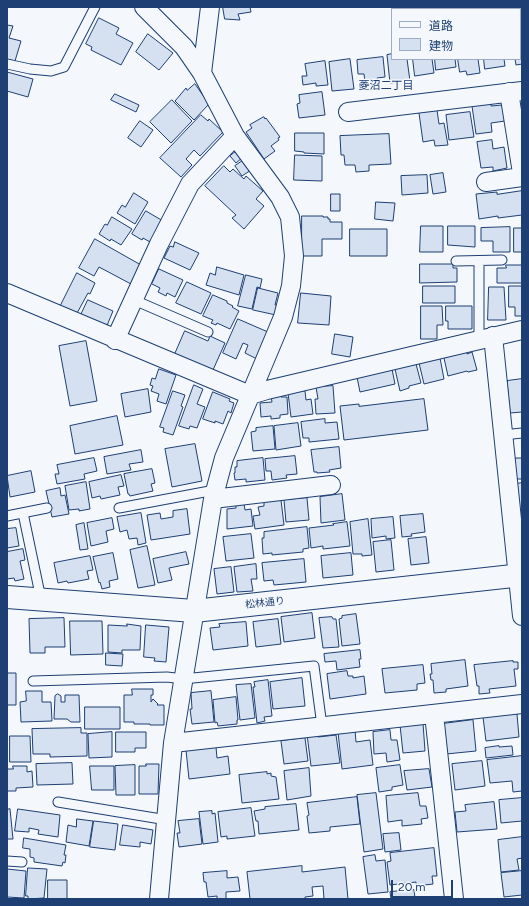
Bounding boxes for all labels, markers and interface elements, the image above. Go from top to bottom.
legend [391,8,521,60]
text: 道路 [429,19,453,33]
text: 建物 [429,39,453,53]
district label: 菱沼二丁目 [359,79,413,93]
street label: 松林通り [244,595,286,611]
scale bar [393,872,455,898]
text: 20 m [398,880,426,894]

